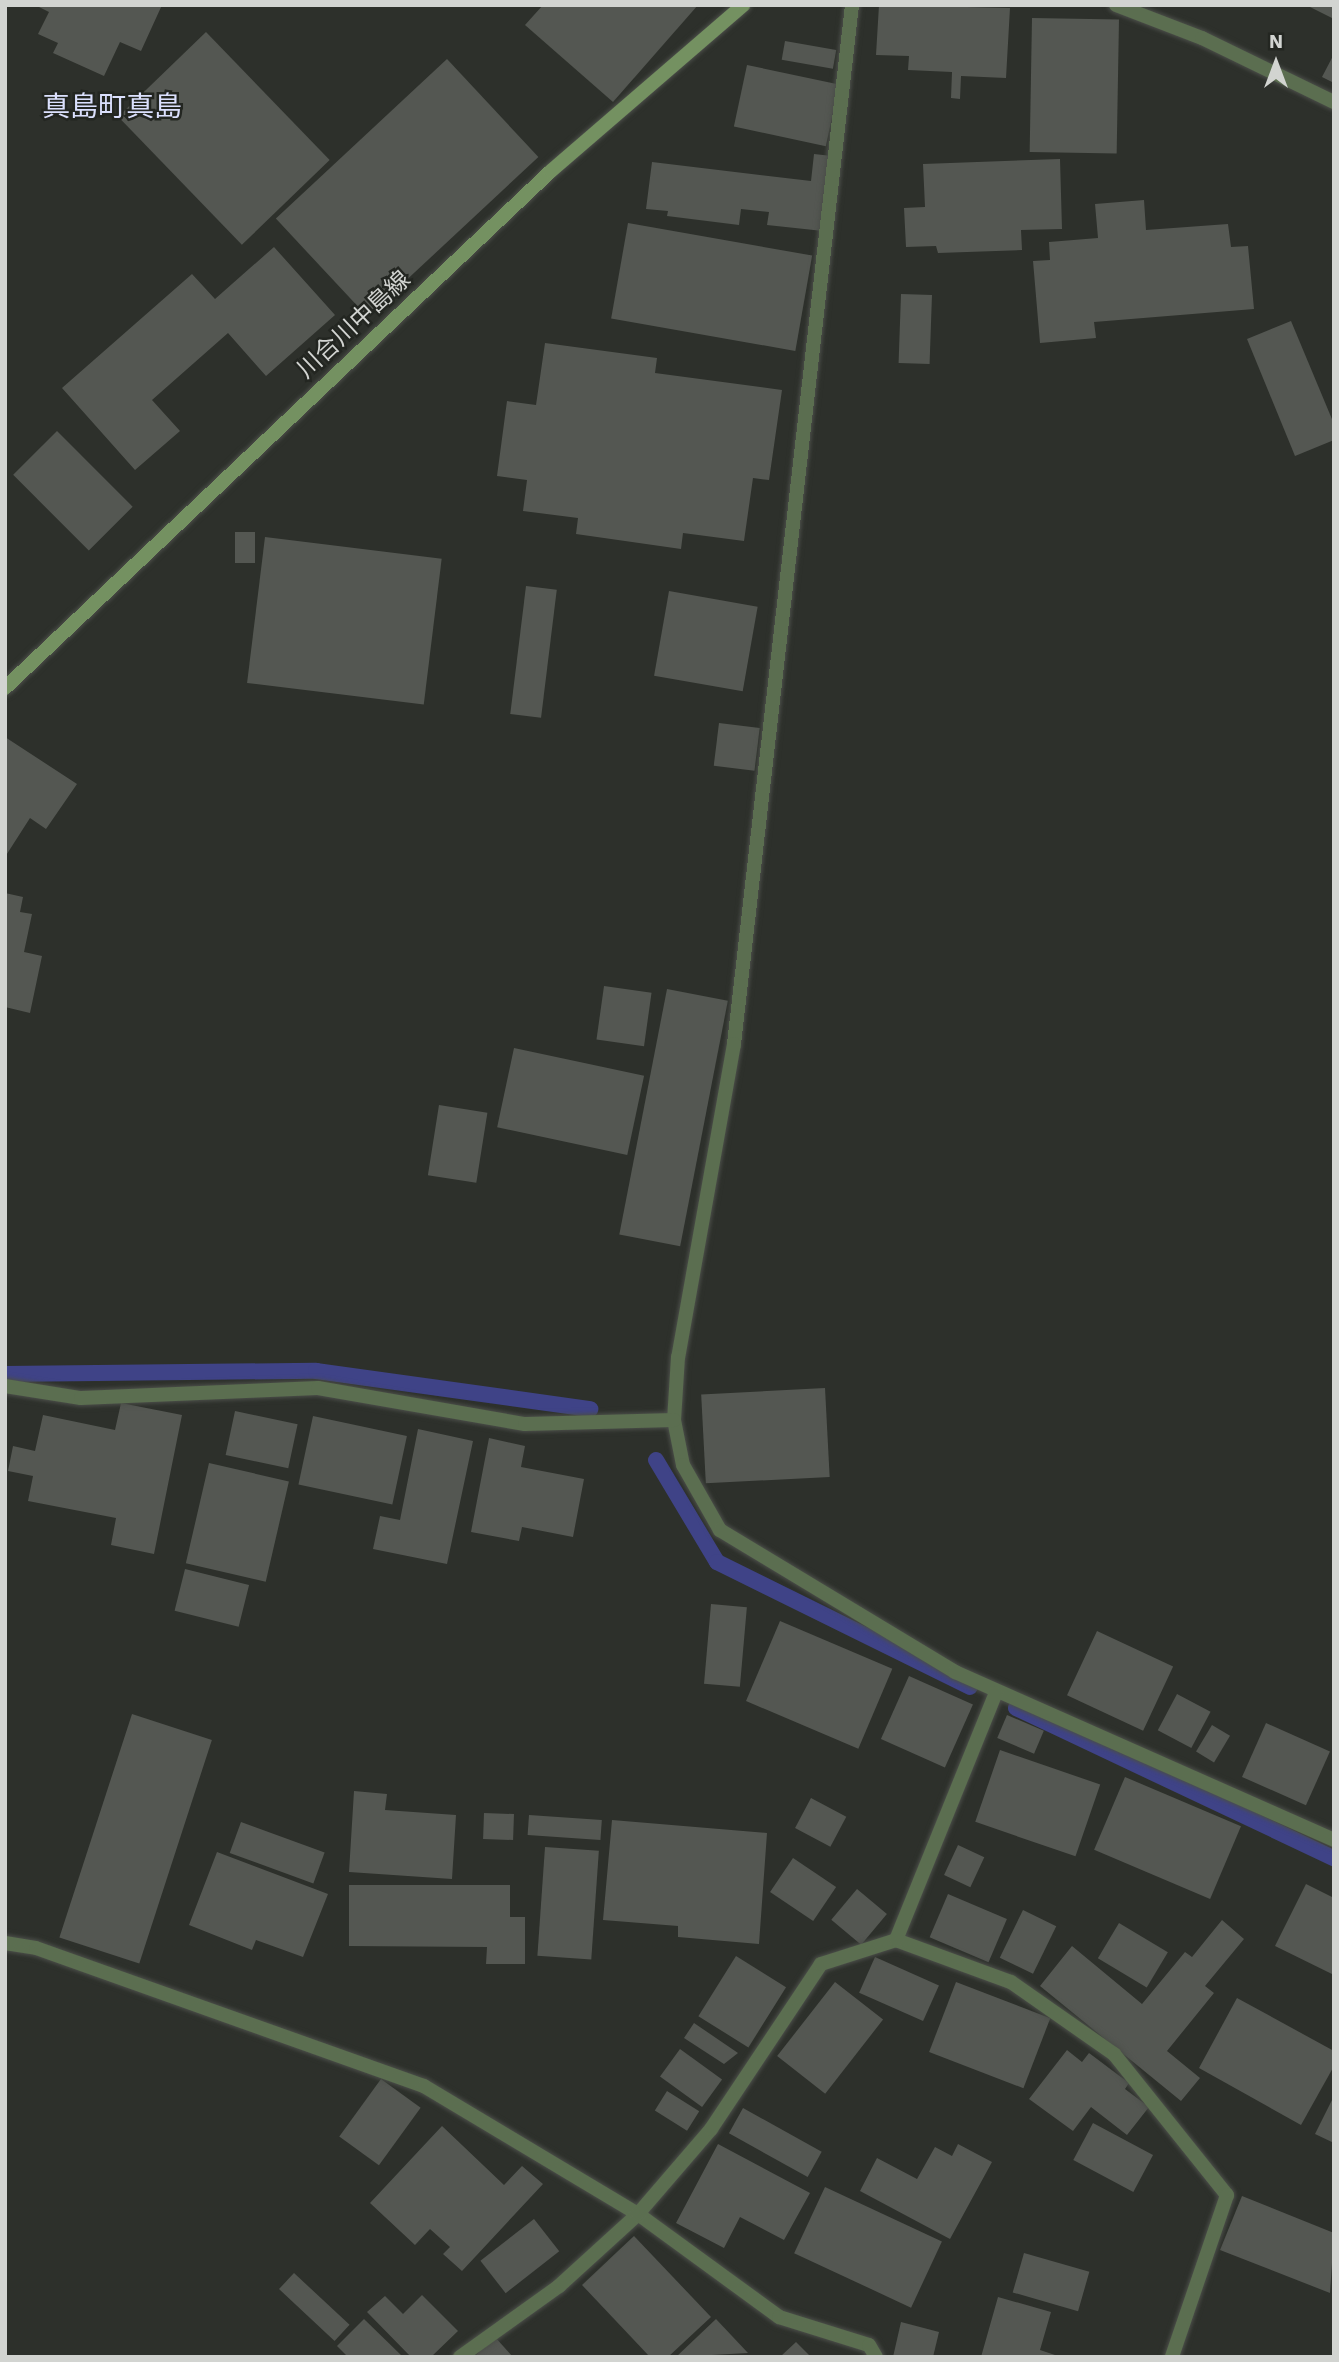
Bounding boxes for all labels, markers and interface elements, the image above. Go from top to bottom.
north arrow [1241,28,1311,98]
text: N [1269,30,1283,53]
district label: 真島町真島 [42,90,182,124]
street label: 川合川中島線 [292,265,416,385]

